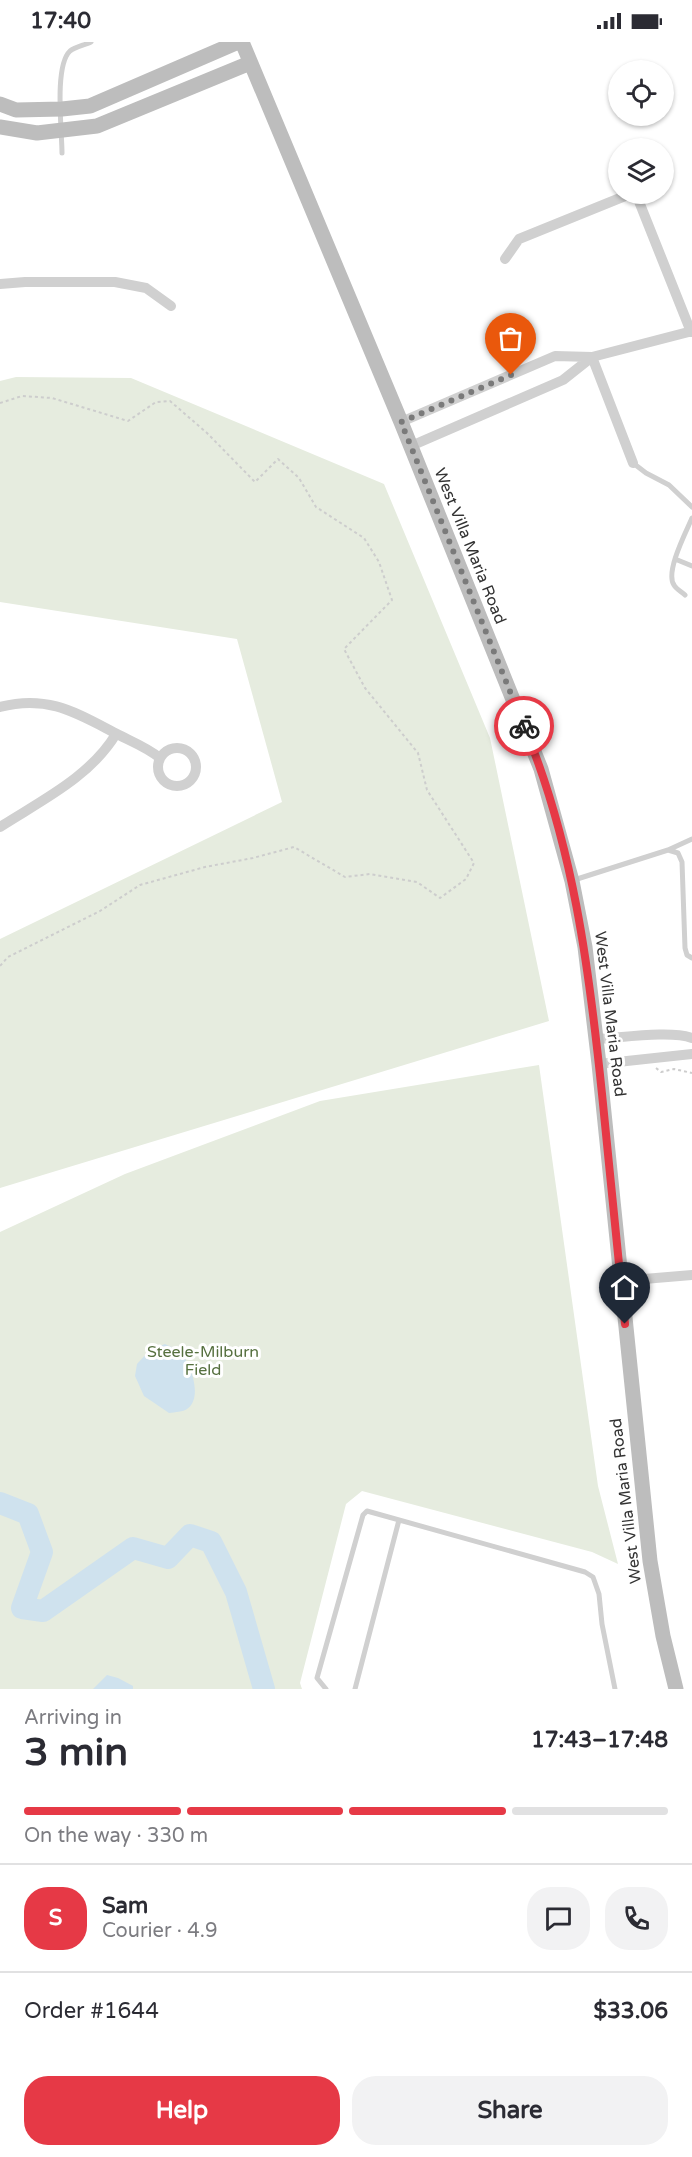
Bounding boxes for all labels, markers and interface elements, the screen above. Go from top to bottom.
text: 17:40 [30,8,91,34]
map controls [608,60,674,204]
button: locate [608,60,674,126]
button: layers [608,138,674,204]
pin [485,313,536,375]
icon: bag [494,322,527,355]
street label: West Villa Maria Road [430,465,510,627]
courier [494,696,554,756]
icon: bike [508,710,541,743]
street label: West Villa Maria Road [590,930,630,1098]
pin [599,1262,650,1324]
icon: home [608,1271,641,1304]
park label: Steele-Milburn Field [147,1342,259,1380]
street label: West Villa Maria Road [606,1417,646,1585]
text: Arriving in [24,1706,122,1730]
text: 17:43–17:48 [531,1727,668,1753]
text: 3 min [24,1729,128,1776]
text: On the way · 330 m [24,1824,208,1848]
button: chat [527,1887,590,1950]
button: phone [605,1887,668,1950]
text: Sam [102,1893,148,1919]
text: S [49,1905,62,1931]
text: Courier · 4.9 [102,1919,217,1943]
text: Order #1644 [24,1998,159,2024]
text: $33.06 [593,1998,668,2024]
button: Help [24,2076,340,2145]
button: Share [352,2076,668,2145]

